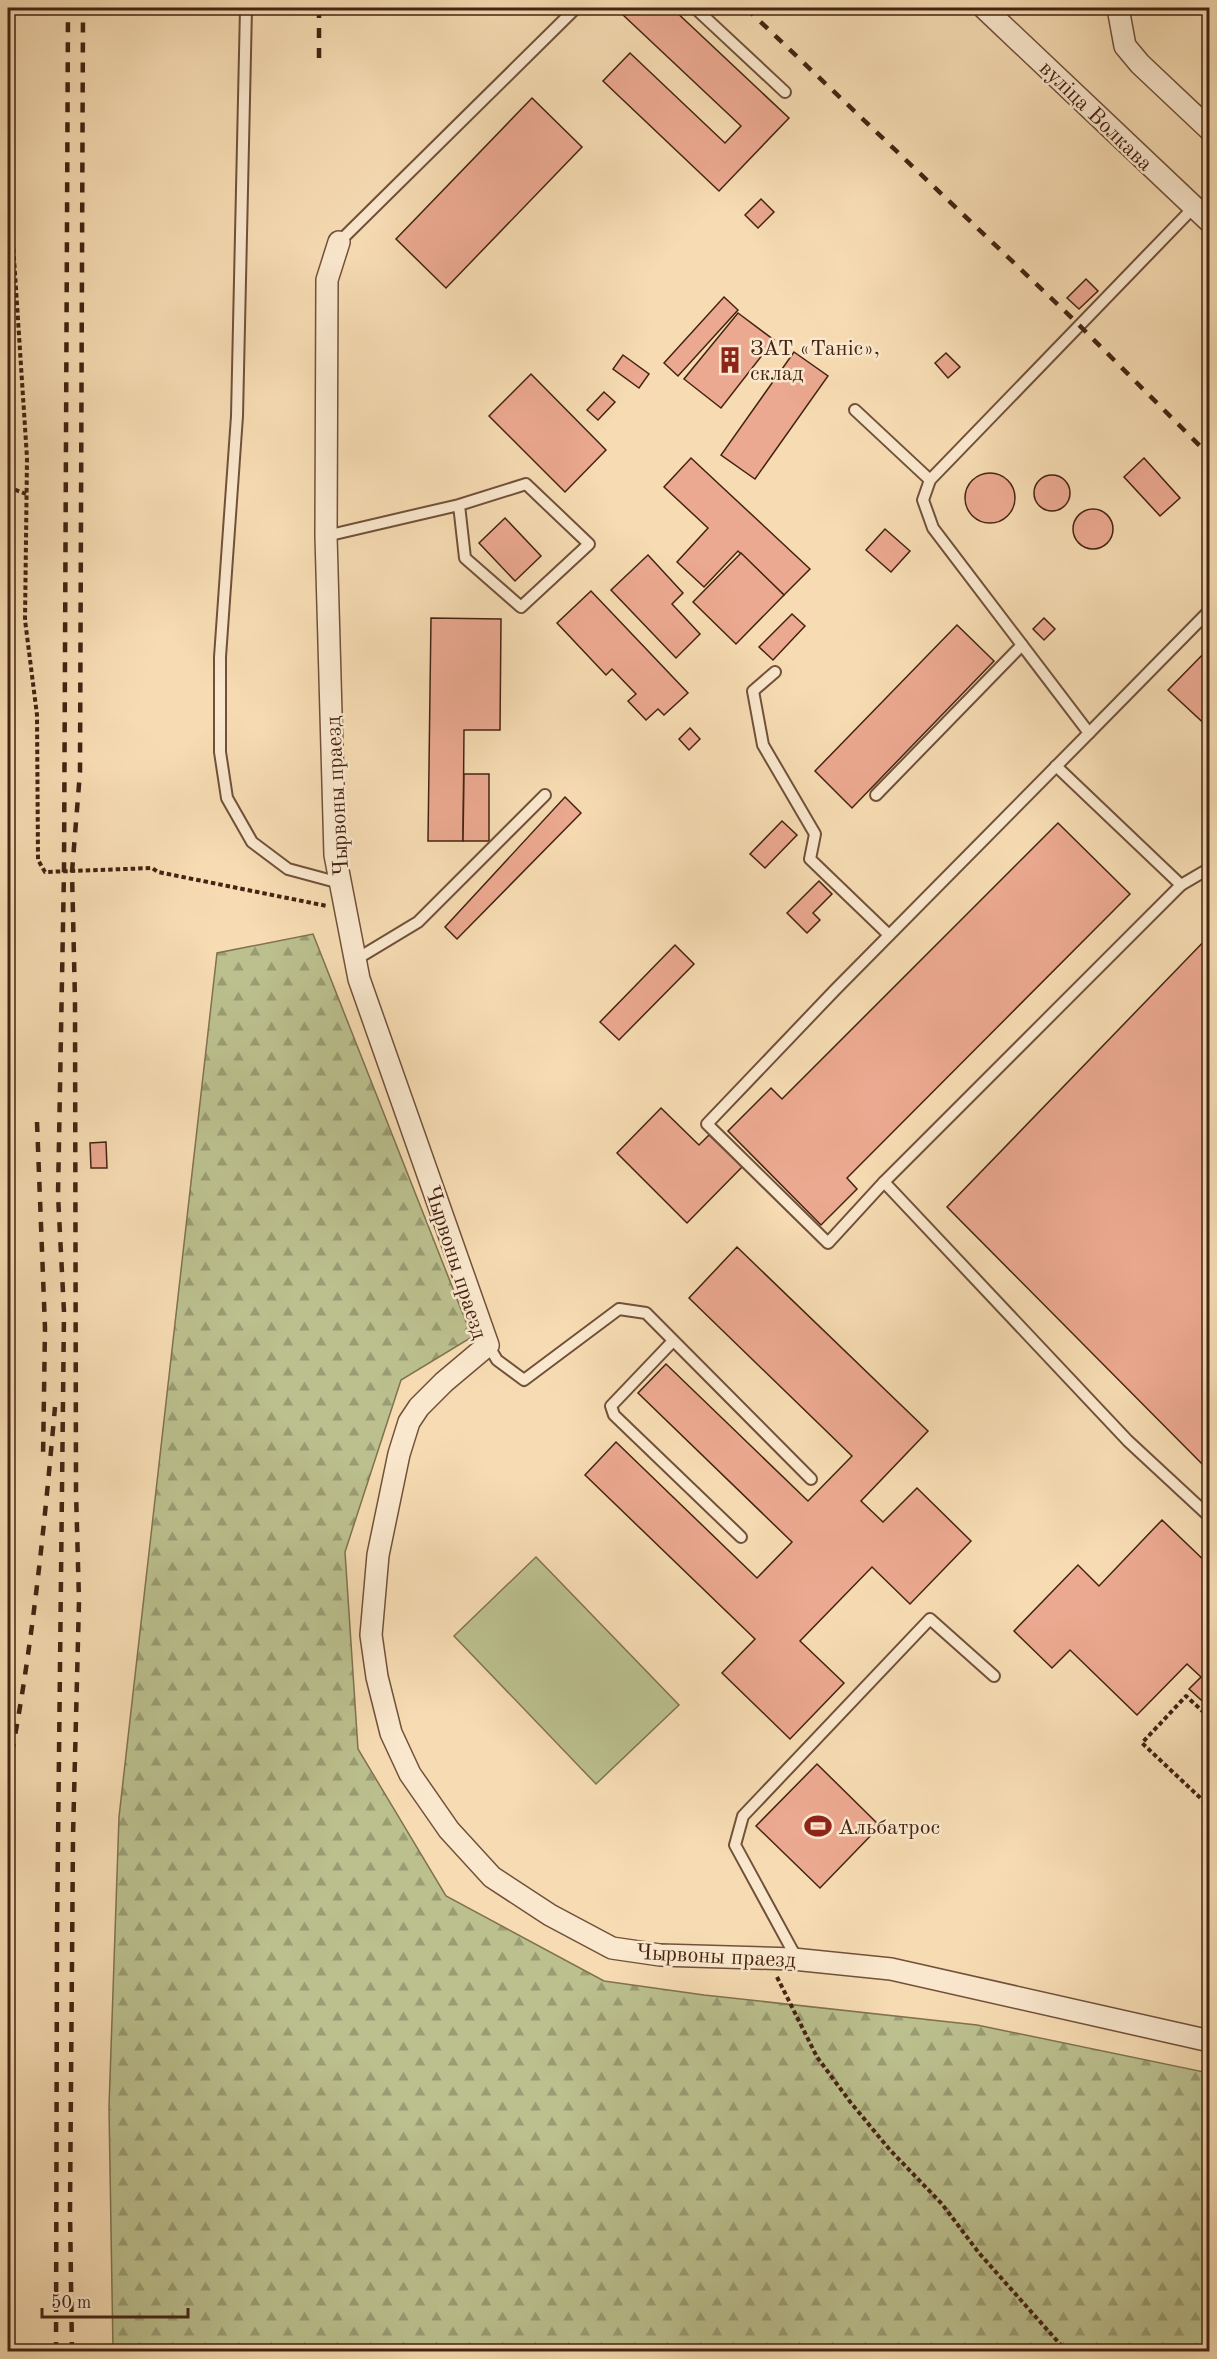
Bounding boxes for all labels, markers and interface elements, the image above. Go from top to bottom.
street label: вуліца Волкава [1035,57,1156,176]
place label: ЗАТ «Таніс», склад [750,338,880,385]
building icon: ЗАТ «Таніс», склад [715,345,745,375]
street label: Чырвоны праезд [323,715,353,876]
street label: Чырвоны праезд [420,1183,490,1342]
sports icon: Альбатрос [803,1811,833,1841]
place label: Альбатрос [838,1817,940,1839]
street label: Чырвоны праезд [635,1942,797,1972]
scale bar [42,2281,188,2319]
text: 50 m [51,2294,91,2312]

